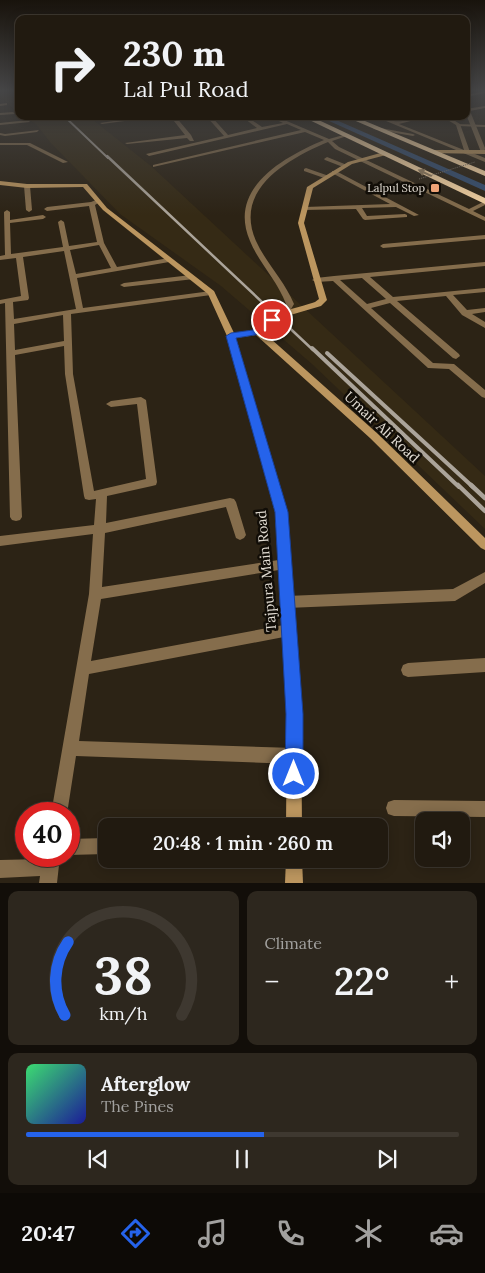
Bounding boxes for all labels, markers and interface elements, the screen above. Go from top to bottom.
text: 230 m [123,31,225,76]
icon: right [40,35,105,100]
text: Lal Pul Road [123,75,249,103]
one-way arrow [418,168,432,176]
place label: Lalpul Stop [367,181,425,195]
marker: Lalpul Stop [429,182,441,194]
pin [251,299,293,341]
icon: arrive [258,306,286,334]
street label: Umair Ali Road [341,387,423,467]
street label: Tajpura Main Road [252,510,280,632]
position arrow [267,747,319,799]
speed limit sign: 40 [15,802,80,867]
map controls [415,812,470,867]
button: sound [415,812,470,867]
text: 20:48 · 1 min · 260 m [153,831,333,855]
text: Climate [265,933,322,953]
text: 38 [94,942,153,1008]
text: 22° [334,957,389,1005]
text: − [265,964,279,1000]
text: + [444,964,459,1000]
text: km/h [99,1002,148,1025]
text: Afterglow [101,1072,190,1096]
text: The Pines [101,1096,174,1116]
icon: previous [84,1145,112,1173]
icon: pause [228,1145,256,1173]
icon: next [373,1145,401,1173]
icon: directions [118,1216,153,1251]
icon: music [195,1216,230,1251]
icon: phone [273,1216,308,1251]
icon: climate [351,1216,386,1251]
icon: car [429,1216,464,1251]
text: 20:47 [21,1219,75,1247]

